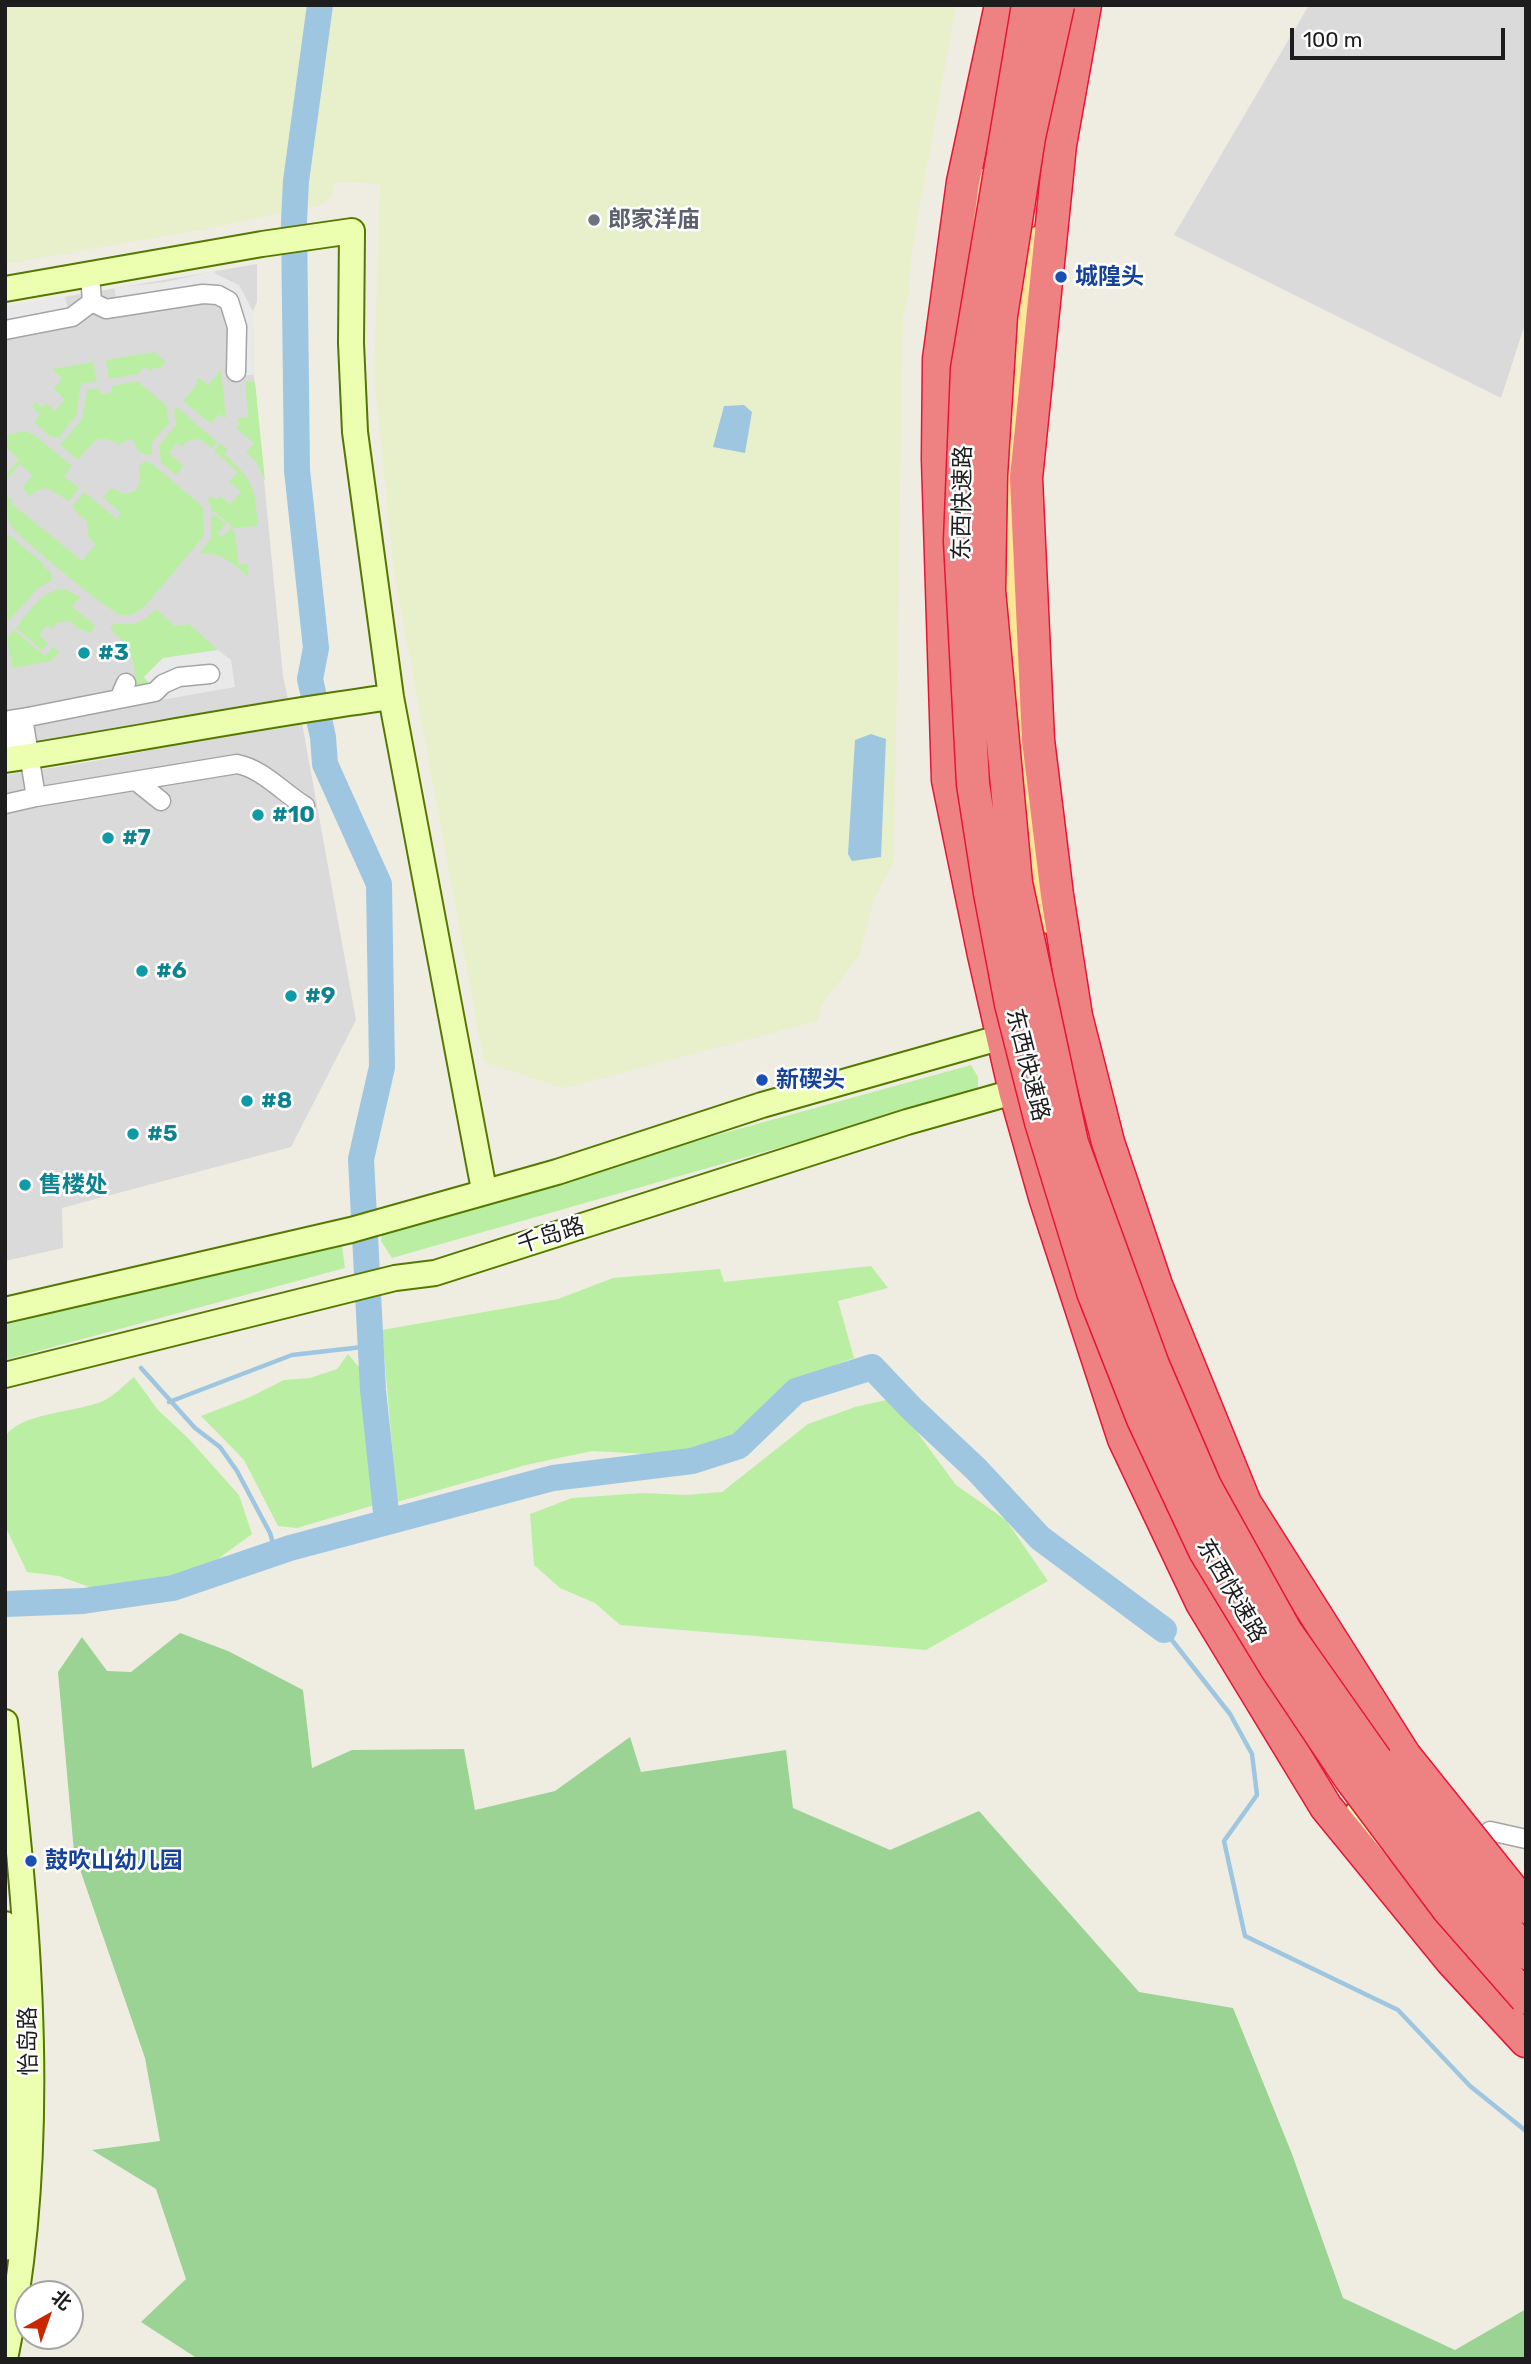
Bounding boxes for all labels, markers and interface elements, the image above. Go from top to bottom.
scale bar [1293,14,1508,58]
text: 100 m [1303,27,1362,52]
place label: 郎家洋庙 [608,206,700,234]
marker: 郎家洋庙 [586,212,602,228]
place label: 城隍头 [1075,263,1144,291]
marker: 城隍头 [1053,269,1069,285]
street label: 东西快速路 [948,445,978,561]
place label: #3 [98,639,129,667]
marker: #3 [76,645,92,661]
place label: #10 [272,801,315,829]
marker: #10 [250,807,266,823]
place label: #7 [122,824,151,852]
marker: #7 [100,830,116,846]
place label: #6 [156,957,187,985]
marker: #6 [134,963,150,979]
place label: #9 [305,982,336,1010]
marker: #9 [283,988,299,1004]
street label: 东西快速路 [1000,1006,1054,1124]
place label: 新碶头 [776,1066,845,1094]
marker: 新碶头 [754,1072,770,1088]
place label: #8 [261,1087,292,1115]
marker: #8 [239,1093,255,1109]
place label: #5 [147,1120,178,1148]
marker: #5 [125,1126,141,1142]
place label: 售楼处 [39,1171,108,1199]
marker: 售楼处 [17,1177,33,1193]
street label: 千岛路 [514,1212,588,1260]
street label: 东西快速路 [1190,1534,1272,1648]
place label: 鼓吹山幼儿园 [45,1847,183,1875]
marker: 鼓吹山幼儿园 [23,1853,39,1869]
street label: 怡岛路 [15,2006,43,2076]
north arrow [14,2280,84,2350]
text: 北 [47,2285,76,2315]

